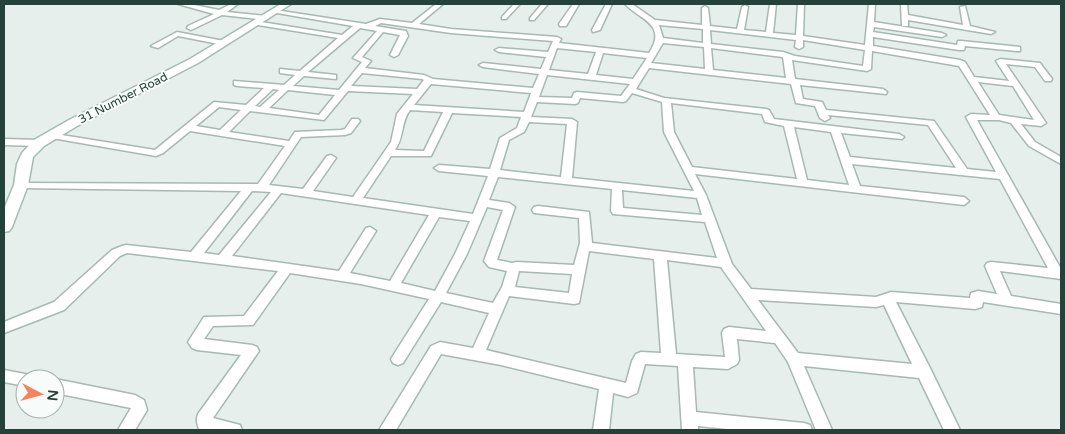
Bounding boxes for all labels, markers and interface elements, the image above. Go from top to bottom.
street label: 31 Number Road [76,69,170,127]
north arrow [15,369,65,419]
text: N [43,389,61,402]

